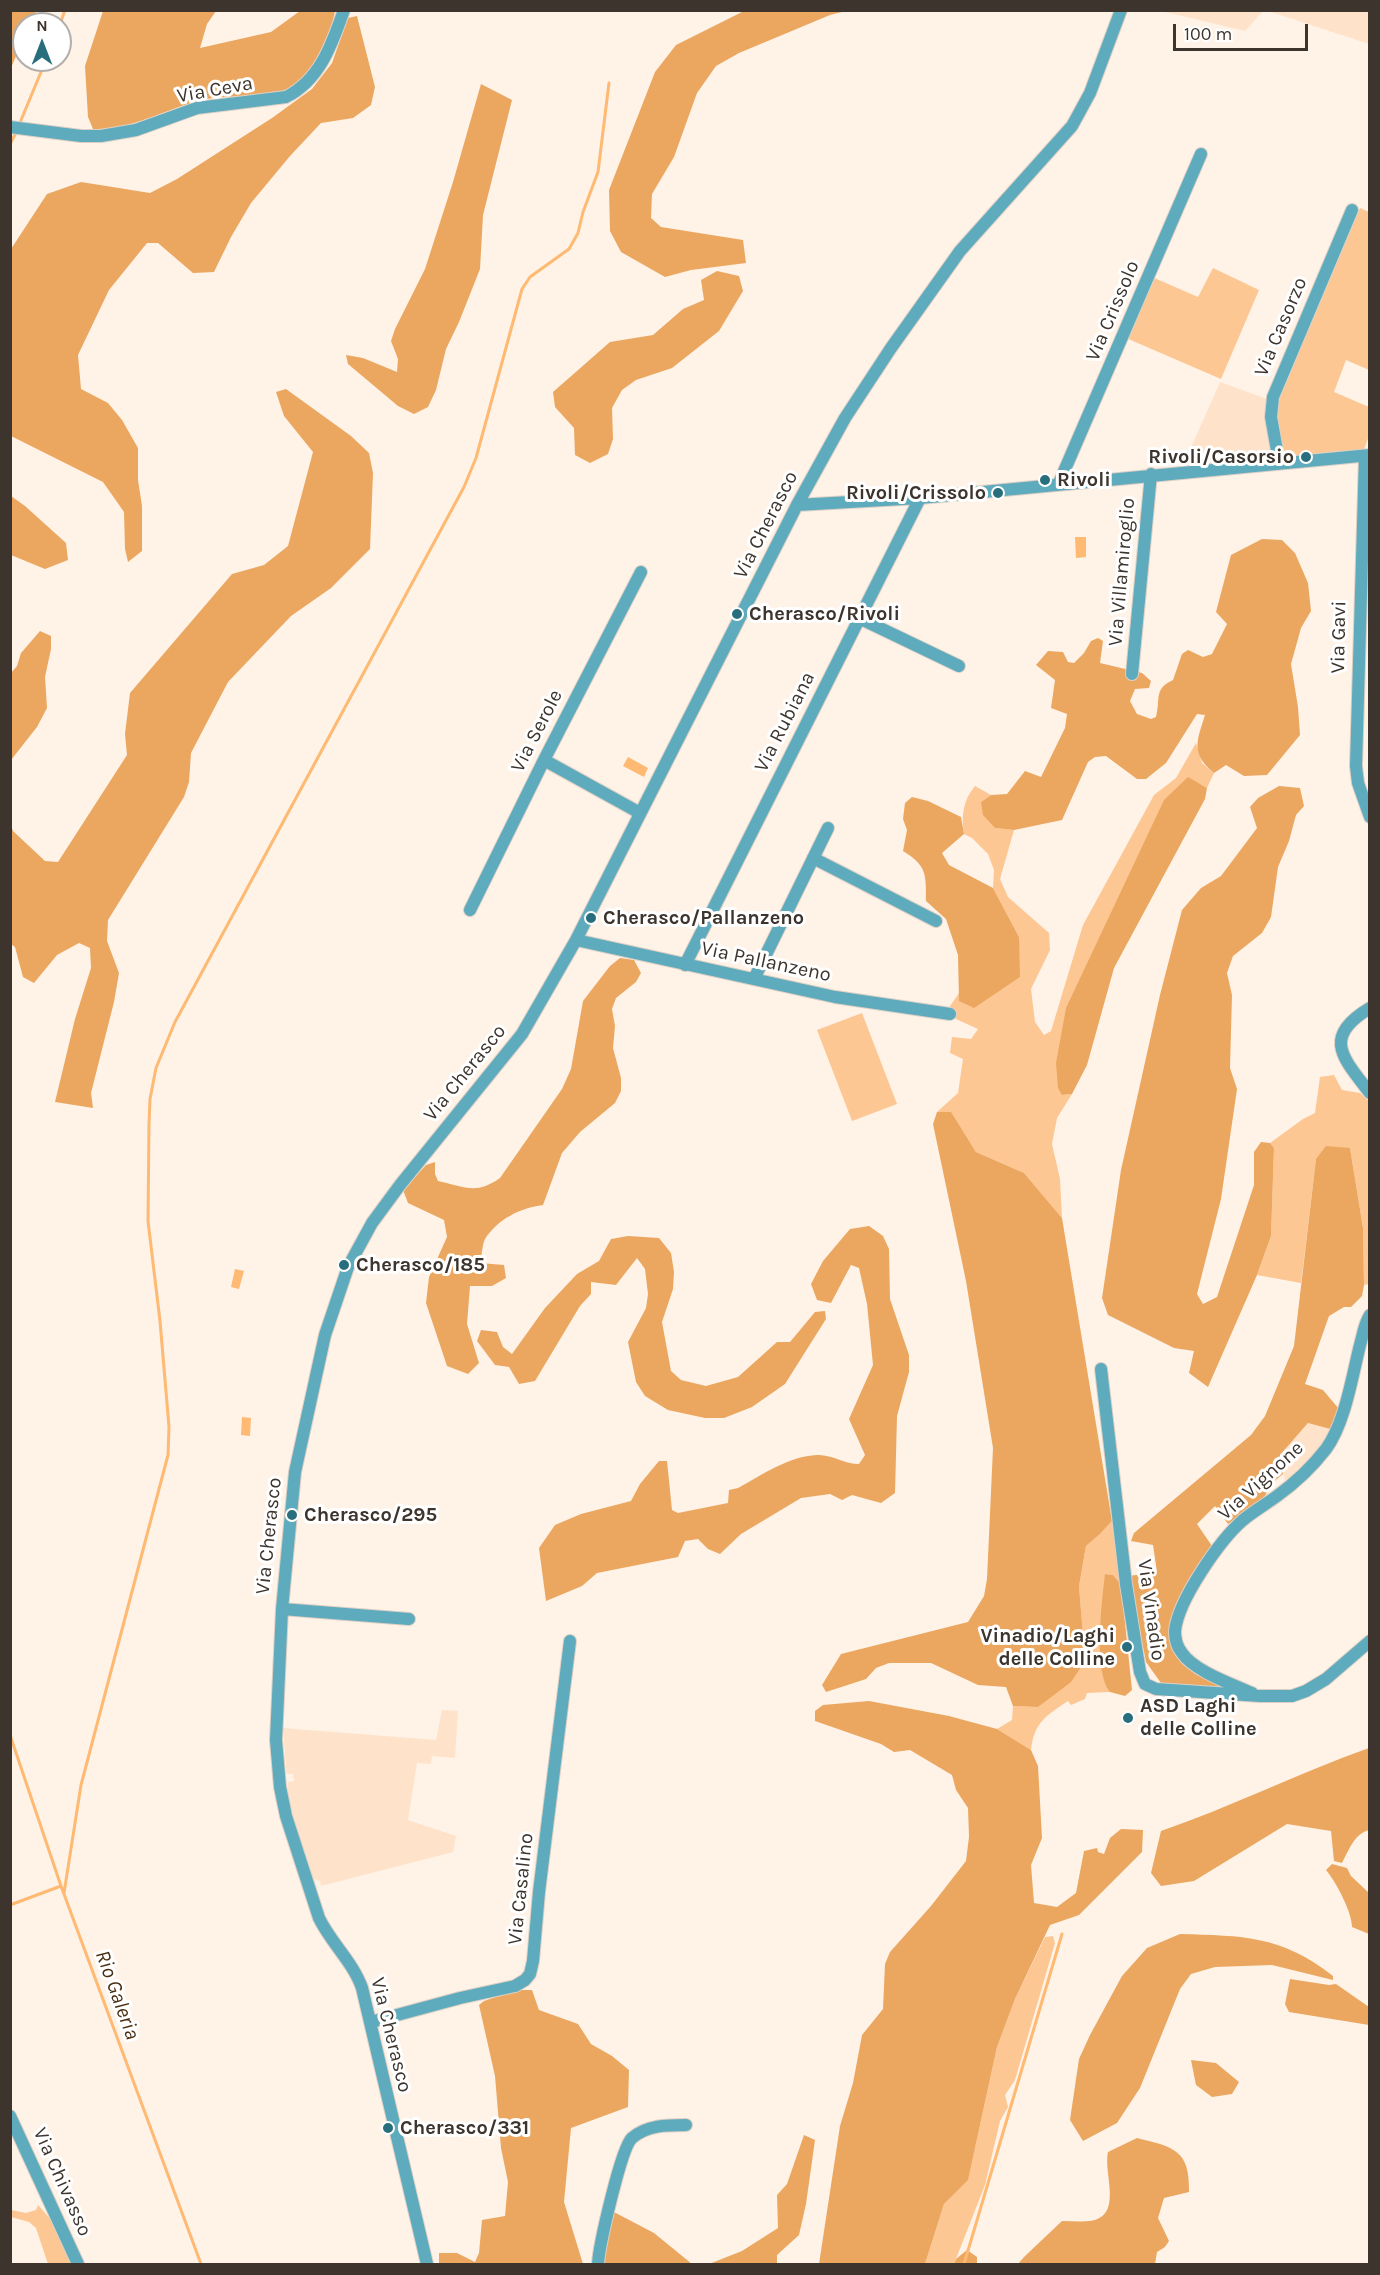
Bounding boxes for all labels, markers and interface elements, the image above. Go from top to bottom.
north arrow [12,12,72,72]
scale bar [1176,12,1311,50]
text: N [36,16,48,35]
text: 100 m [1184,23,1232,45]
street label: Via Ceva [175,72,255,108]
street label: Via Crissolo [1081,257,1145,365]
street label: Via Casorzo [1249,274,1313,380]
place label: Rivoli/Casorsio [1148,445,1294,469]
marker: Rivoli/Casorsio [1299,450,1313,464]
street label: Via Cherasco [729,467,803,583]
place label: Rivoli [1057,468,1111,492]
marker: Rivoli [1038,473,1052,487]
place label: Rivoli/Crissolo [846,481,986,505]
marker: Rivoli/Crissolo [991,486,1005,500]
street label: Via Villamiroglio [1104,497,1140,647]
street label: Via Gavi [1326,600,1352,674]
place label: Cherasco/Rivoli [749,602,900,626]
marker: Cherasco/Rivoli [730,607,744,621]
street label: Via Rubiana [750,668,820,776]
street label: Via Serole [506,686,568,776]
place label: Cherasco/Pallanzeno [603,906,804,930]
marker: Cherasco/Pallanzeno [584,911,598,925]
street label: Via Pallanzeno [699,937,833,987]
street label: Via Cherasco [419,1020,511,1126]
place label: Cherasco/185 [356,1253,485,1277]
marker: Cherasco/185 [337,1258,351,1272]
street label: Via Vignone [1213,1436,1309,1526]
street label: Via Cherasco [251,1476,287,1596]
place label: Cherasco/295 [304,1503,437,1527]
marker: Cherasco/295 [285,1508,299,1522]
street label: Via Vinadio [1132,1558,1170,1662]
place label: Vinadio/Laghi delle Colline [980,1624,1115,1671]
marker: Vinadio/Laghi delle Colline [1120,1640,1134,1654]
place label: ASD Laghi delle Colline [1140,1694,1257,1741]
marker: ASD Laghi delle Colline [1121,1711,1135,1725]
street label: Via Casalino [503,1832,539,1946]
water label: Rio Galeria [89,1947,145,2043]
street label: Via Cherasco [365,1975,417,2095]
place label: Cherasco/331 [400,2116,529,2140]
marker: Cherasco/331 [381,2121,395,2135]
street label: Via Chivasso [27,2124,97,2240]

